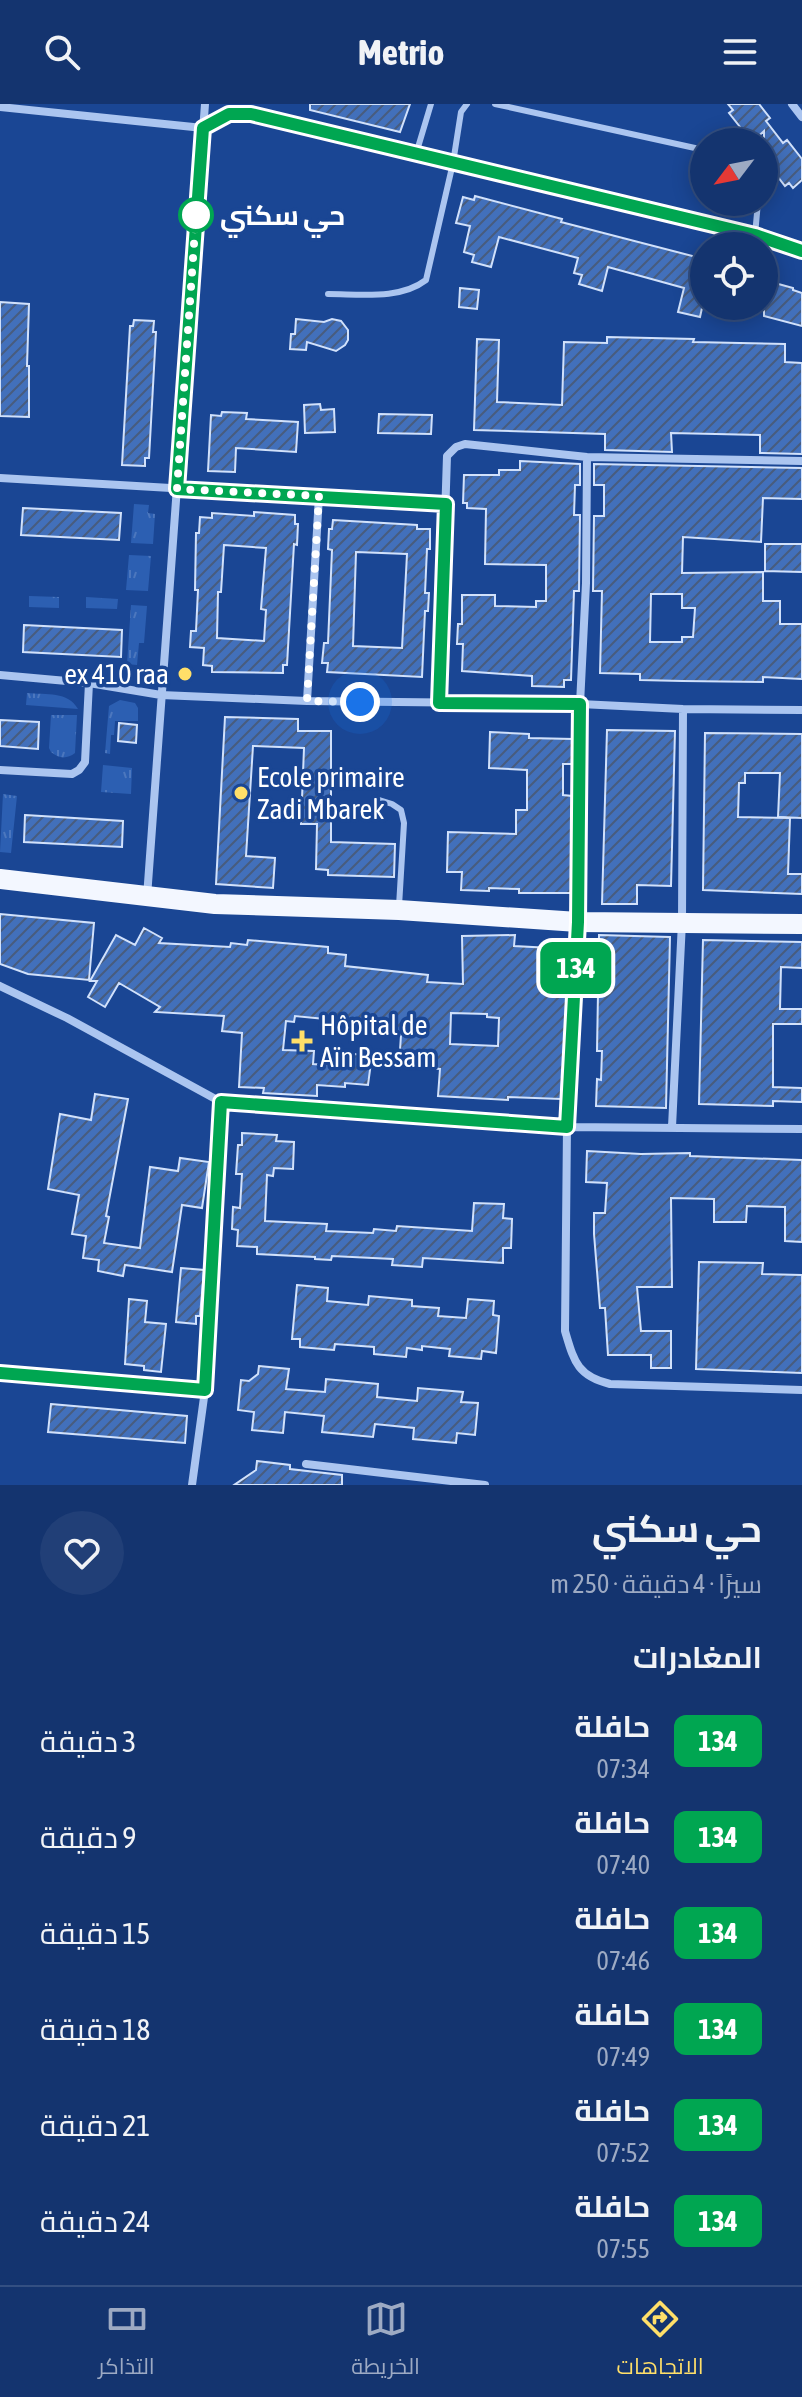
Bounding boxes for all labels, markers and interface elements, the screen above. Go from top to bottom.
icon: search [40,30,84,74]
icon: menu [718,30,762,74]
text: Metrio [358,31,444,73]
north arrow [690,128,778,216]
map controls [690,128,778,320]
marker: حي سكني [179,198,213,232]
place label: حي سكني [220,199,345,238]
button: locate [690,232,778,320]
place label: ex 410 raa [64,658,169,690]
marker: ex 410 raa [176,665,194,683]
your location [340,682,380,722]
place label: Ecole primaire Zadi Mbarek [257,761,405,825]
marker: Ecole primaire Zadi Mbarek [232,784,250,802]
line badge: 134 [530,942,622,994]
text: 134 [556,952,596,984]
place label: Hôpital de Aïn Bessam [320,1009,437,1073]
marker: Hôpital de Aïn Bessam [291,1030,313,1052]
text: حي سكني [592,1507,762,1550]
button: heart [40,1511,124,1595]
text: سيرًا · 4 دقيقة · 250 m [550,1569,762,1599]
text: المغادرات [633,1640,762,1674]
text: حافلة [575,1709,650,1743]
text: 3 دقيقة [40,1724,136,1758]
text: 134 [698,1725,738,1757]
text: 07:34 [596,1754,650,1784]
text: حافلة [575,1805,650,1839]
text: 9 دقيقة [40,1820,136,1854]
text: 134 [698,1821,738,1853]
text: 07:40 [596,1850,650,1880]
text: حافلة [575,1901,650,1935]
text: 15 دقيقة [40,1916,150,1950]
text: 134 [698,1917,738,1949]
text: 07:46 [596,1946,650,1976]
text: حافلة [575,1997,650,2031]
text: 18 دقيقة [40,2012,150,2046]
text: 134 [698,2013,738,2045]
text: 07:49 [596,2042,650,2072]
text: حافلة [575,2093,650,2127]
text: 21 دقيقة [40,2108,150,2142]
text: 134 [698,2109,738,2141]
text: 07:52 [596,2138,650,2168]
text: حافلة [575,2189,650,2223]
text: 24 دقيقة [40,2204,150,2238]
text: 134 [698,2205,738,2237]
text: 07:55 [596,2234,650,2264]
tab: التذاكر [98,2297,155,2387]
tab: الخريطة [351,2297,420,2387]
tab: الاتجاهات [617,2297,704,2387]

